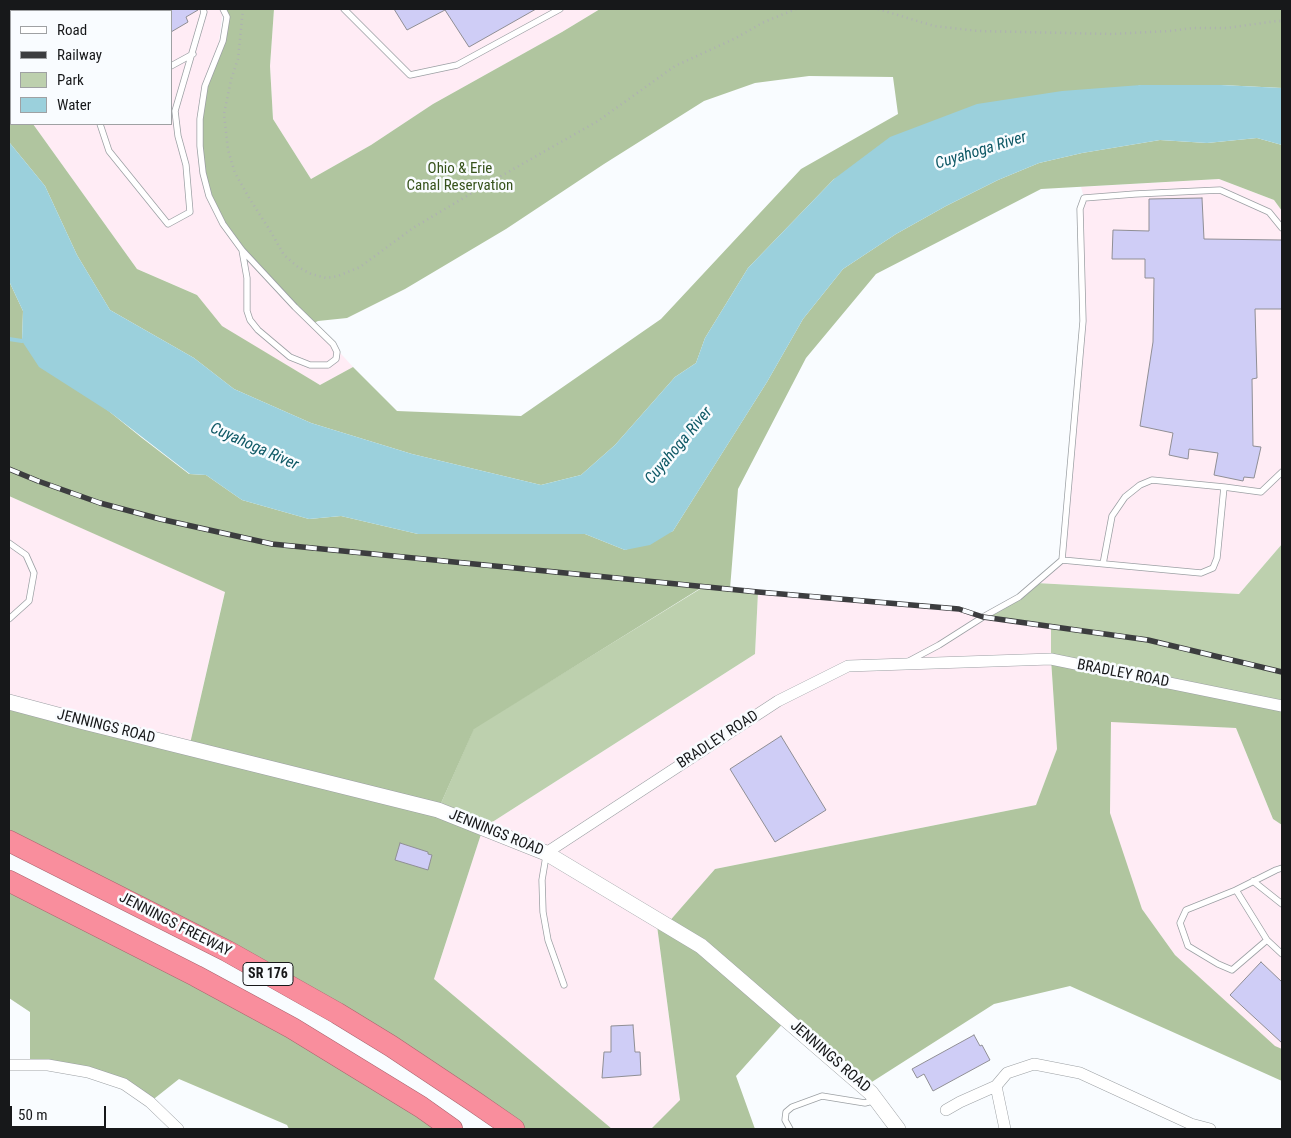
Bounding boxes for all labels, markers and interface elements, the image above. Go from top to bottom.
legend [10,10,172,125]
text: Road [57,21,87,39]
text: Railway [57,46,102,64]
text: Park [57,71,84,89]
text: Water [57,96,91,114]
water label: Cuyahoga River [933,128,1029,174]
park label: Ohio & Erie Canal Reservation [407,160,513,195]
water label: Cuyahoga River [641,404,717,488]
water label: Cuyahoga River [207,419,301,475]
street label: BRADLEY ROAD [1075,656,1171,692]
street label: JENNINGS ROAD [55,706,157,748]
street label: BRADLEY ROAD [674,707,762,773]
street label: JENNINGS ROAD [446,806,546,860]
street label: JENNINGS FREEWAY [116,889,234,961]
road number: SR 176 [243,962,293,986]
street label: JENNINGS ROAD [786,1017,874,1097]
scale bar [12,1096,109,1128]
text: 50 m [18,1106,48,1124]

